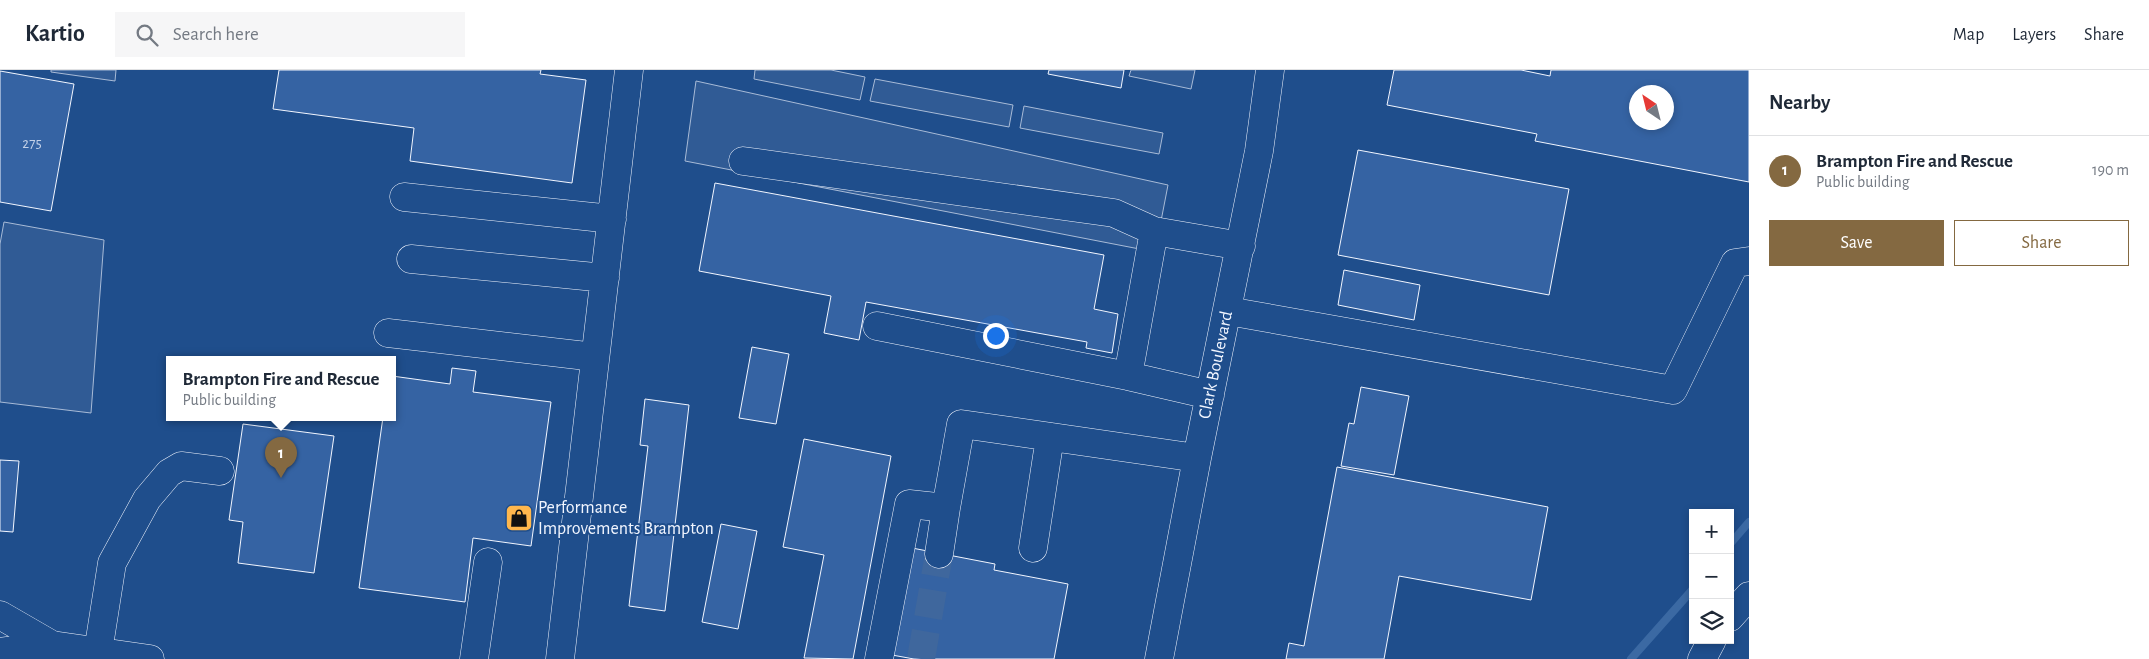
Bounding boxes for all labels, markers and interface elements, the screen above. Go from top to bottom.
search box [115,12,465,57]
icon: search [133,21,161,49]
text: Kartio [25,22,85,46]
text: Search here [173,25,259,44]
text: Map [1953,26,1984,44]
text: Layers [2012,26,2056,44]
text: Share [2084,26,2124,44]
north arrow [1629,85,1674,130]
text: Nearby [1769,92,1830,113]
house number: 275 [22,136,42,151]
text: Brampton Fire and Rescue [1816,152,2013,171]
text: 1 [1782,162,1788,178]
text: 190 m [2092,162,2129,178]
text: Public building [1816,174,1910,190]
button: Save [1769,220,1944,266]
button: Share [1954,220,2129,266]
street label: Clark Boulevard [1196,309,1236,421]
your location [983,323,1009,349]
popup [166,356,396,421]
text: Brampton Fire and Rescue [182,370,380,389]
text: Public building [182,392,276,408]
pin: 1 [265,437,297,478]
place label: Performance Improvements Brampton [538,499,714,538]
shop icon: Performance Improvements Brampton [504,503,534,533]
map controls [1689,509,1734,644]
button: + [1689,509,1734,554]
button: − [1689,554,1734,599]
button: layers [1689,599,1734,644]

